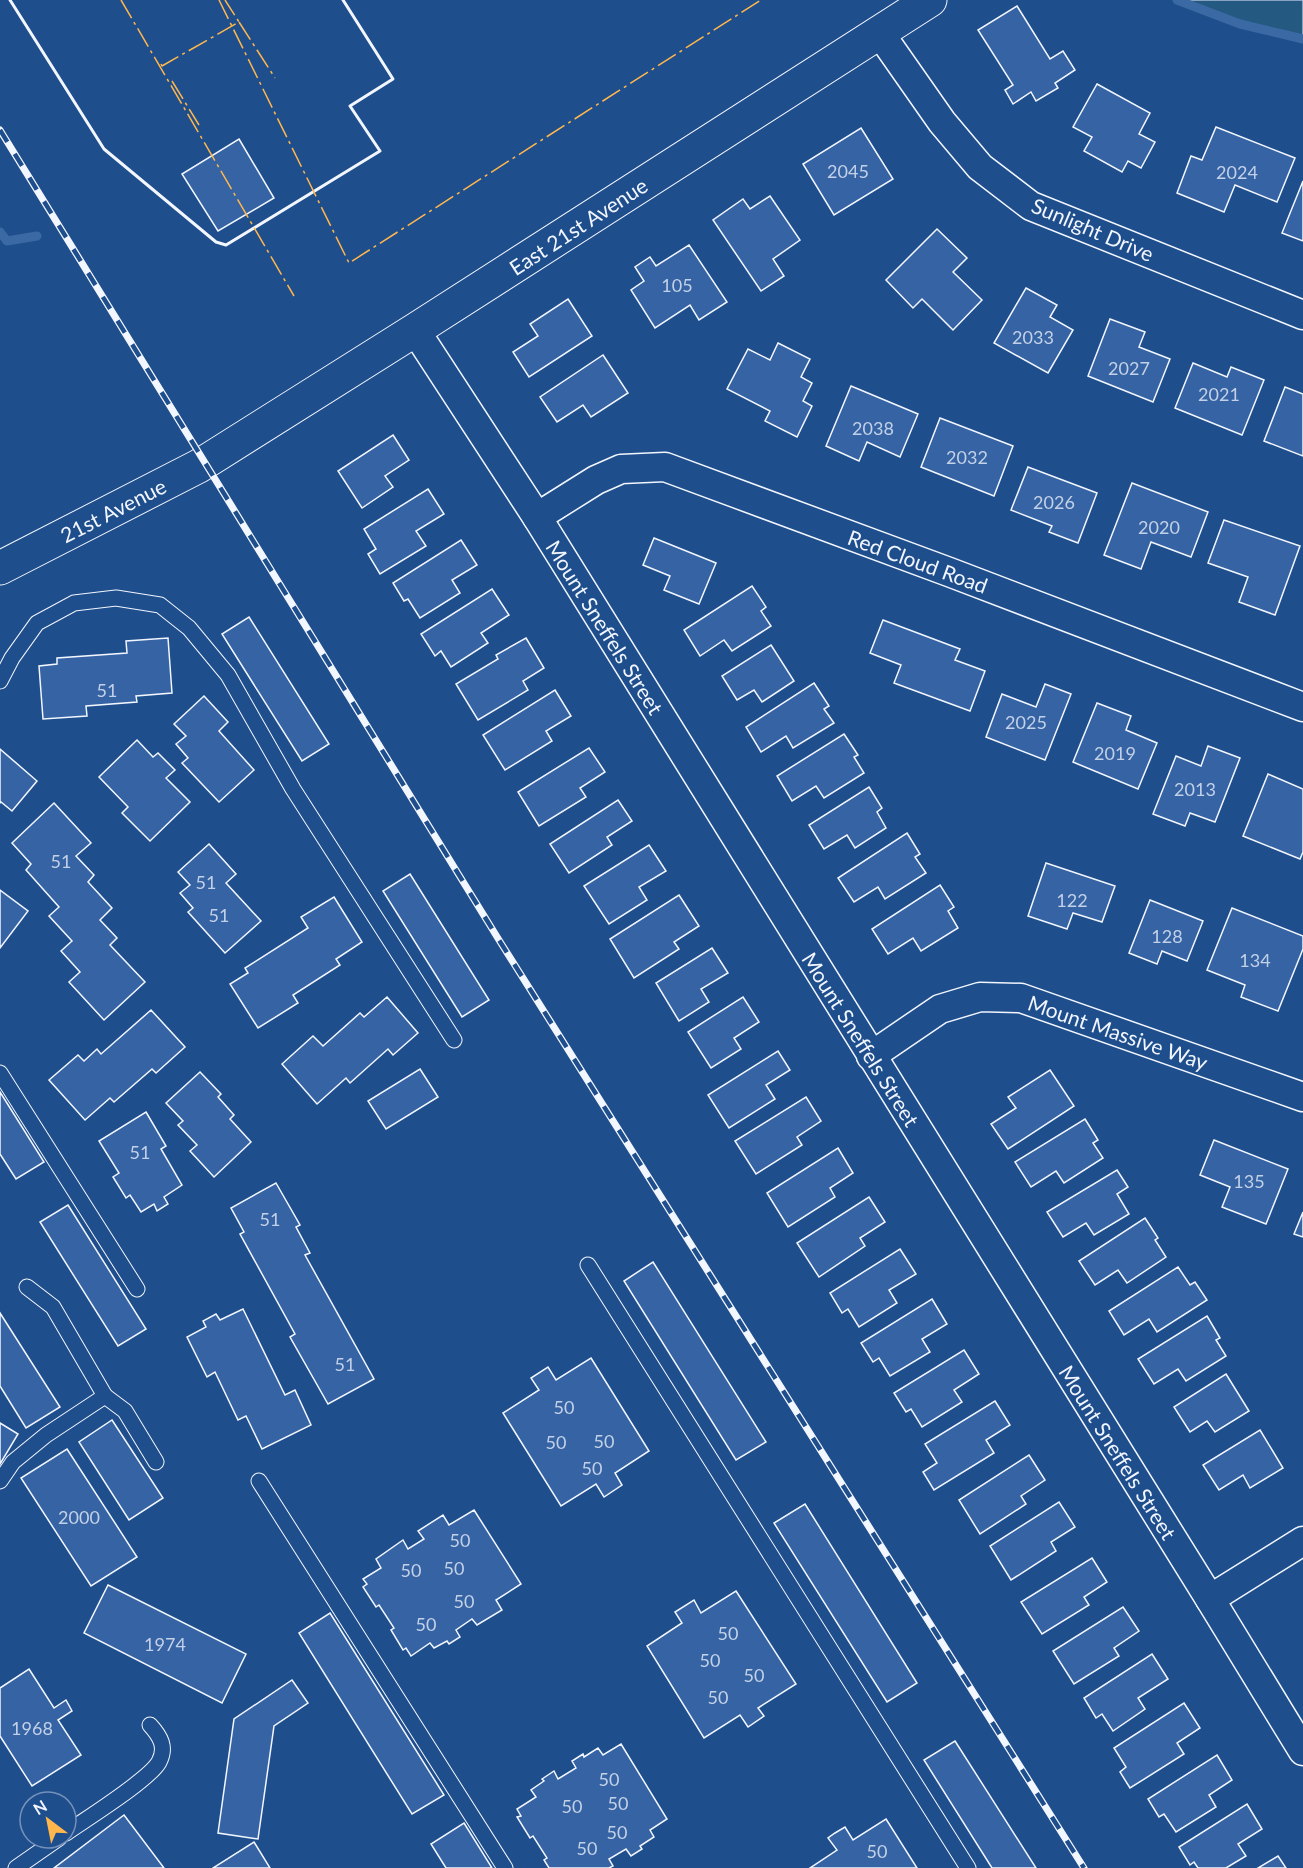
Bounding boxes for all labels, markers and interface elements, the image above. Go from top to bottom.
house number: 2045 [827,160,869,182]
house number: 2024 [1216,161,1258,183]
street label: East 21st Avenue [504,172,652,280]
street label: Sunlight Drive [1028,192,1158,266]
house number: 105 [661,274,693,296]
house number: 2033 [1012,326,1054,348]
house number: 2027 [1108,357,1150,379]
house number: 2021 [1198,383,1240,405]
house number: 2038 [852,417,894,439]
house number: 2032 [946,446,988,468]
street label: 21st Avenue [56,473,170,547]
house number: 2026 [1033,491,1075,513]
house number: 2020 [1138,516,1180,538]
street label: Red Cloud Road [845,524,991,598]
street label: Mount Sneffels Street [541,535,669,719]
house number: 51 [97,679,117,701]
house number: 2025 [1005,711,1047,733]
house number: 2019 [1094,742,1136,764]
house number: 2013 [1174,778,1216,800]
house number: 51 [51,850,71,872]
house number: 51 [196,871,216,893]
house number: 122 [1056,889,1088,911]
house number: 51 [209,904,229,926]
house number: 128 [1151,925,1183,947]
street label: Mount Sneffels Street [797,947,925,1131]
house number: 134 [1239,949,1271,971]
street label: Mount Massive Way [1025,990,1211,1075]
house number: 51 [130,1141,150,1163]
house number: 135 [1233,1170,1265,1192]
house number: 51 [260,1208,280,1230]
house number: 51 [335,1353,355,1375]
street label: Mount Sneffels Street [1054,1360,1182,1544]
house number: 50 [554,1396,574,1418]
house number: 50 [594,1430,614,1452]
house number: 50 [546,1431,566,1453]
house number: 50 [582,1457,602,1479]
house number: 2000 [58,1506,100,1528]
house number: 50 [450,1529,470,1551]
house number: 50 [444,1557,464,1579]
house number: 50 [401,1559,421,1581]
house number: 50 [454,1590,474,1612]
house number: 50 [416,1613,436,1635]
house number: 50 [718,1622,738,1644]
house number: 1974 [144,1633,186,1655]
house number: 50 [700,1649,720,1671]
house number: 50 [744,1664,764,1686]
house number: 50 [708,1686,728,1708]
house number: 1968 [11,1717,53,1739]
house number: 50 [599,1768,619,1790]
north arrow [18,1790,78,1850]
house number: 50 [608,1792,628,1814]
house number: 50 [562,1795,582,1817]
text: N [30,1796,50,1818]
house number: 50 [607,1821,627,1843]
house number: 50 [577,1837,597,1859]
house number: 50 [867,1840,887,1862]

